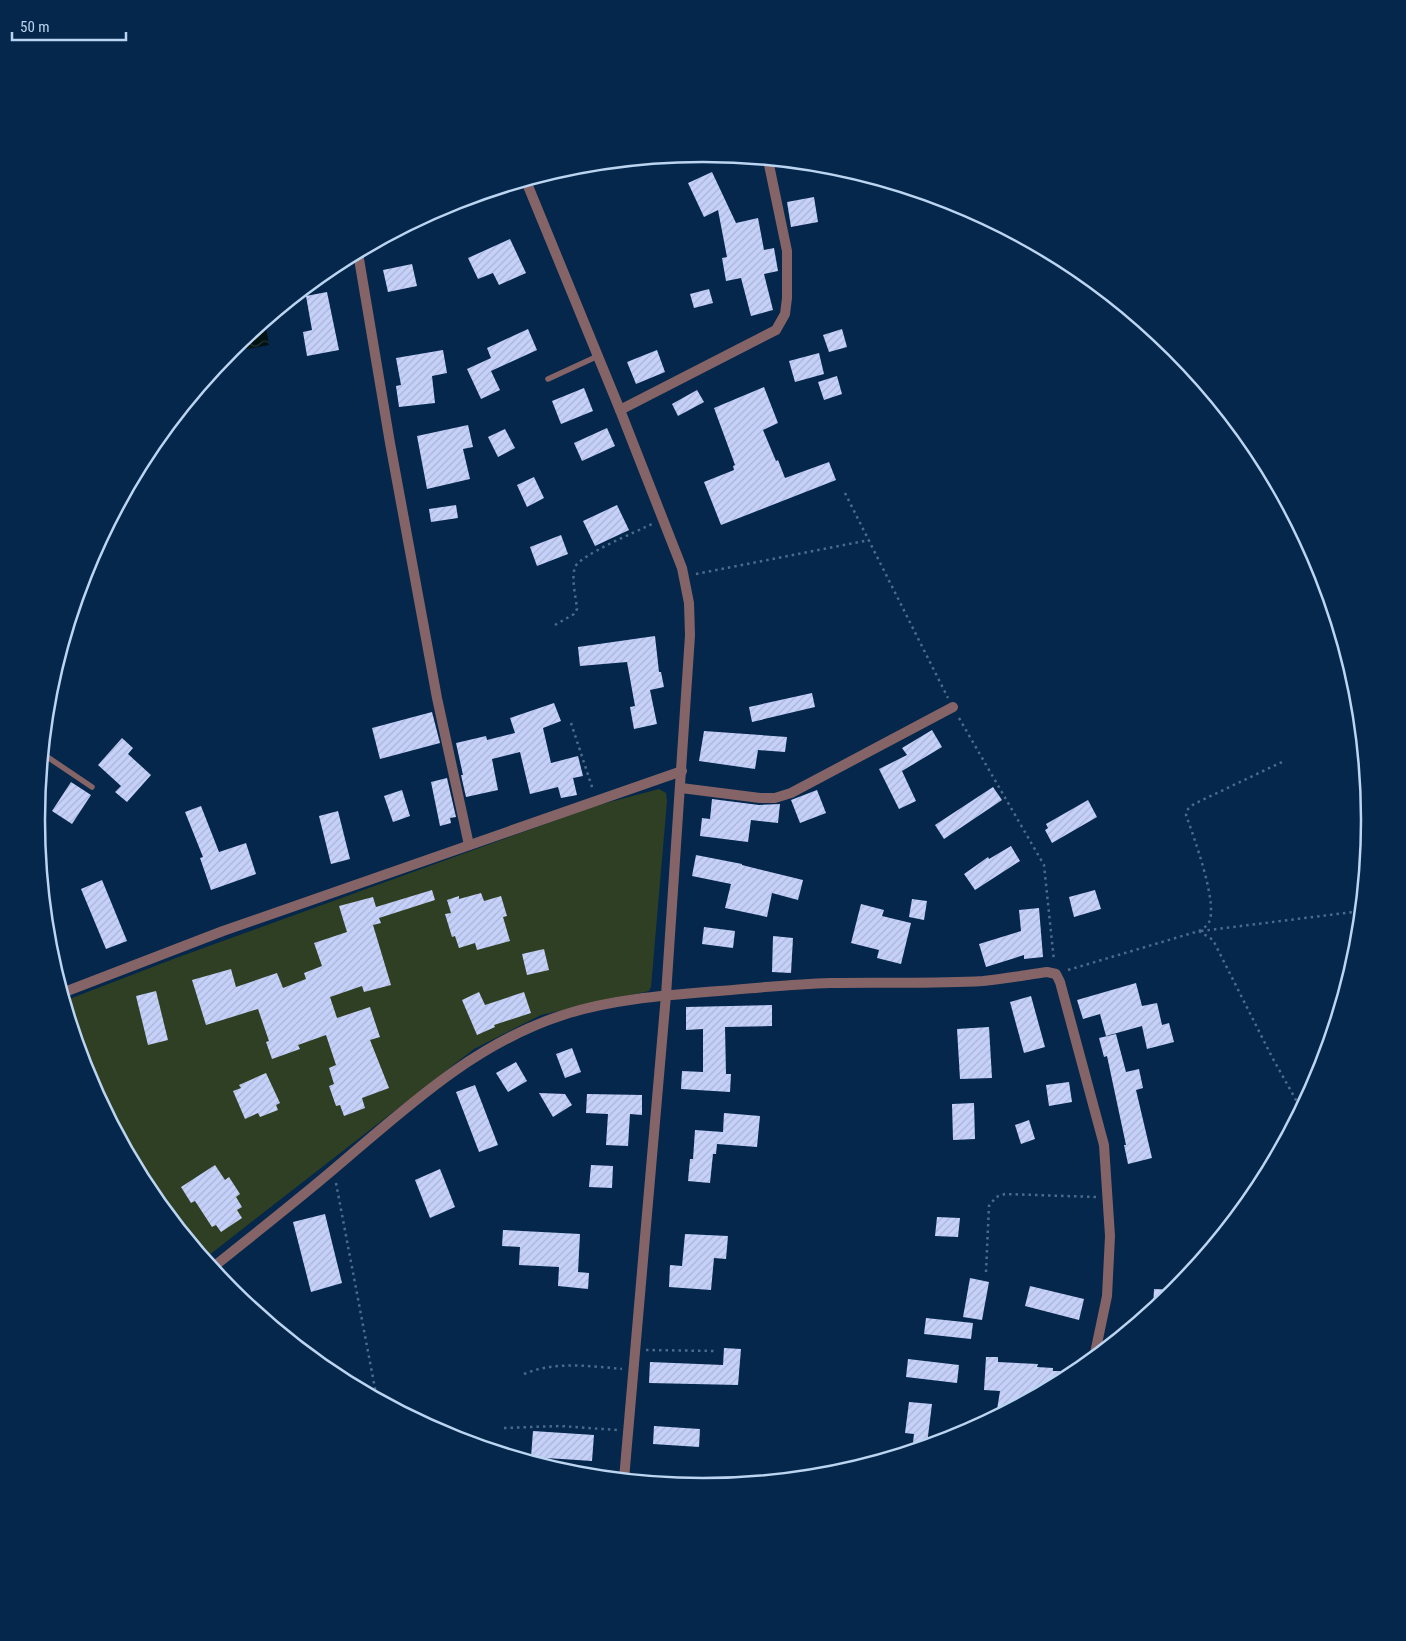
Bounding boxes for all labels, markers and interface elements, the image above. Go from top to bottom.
scale bar [12,10,126,42]
text: 50 m [20,18,50,36]

